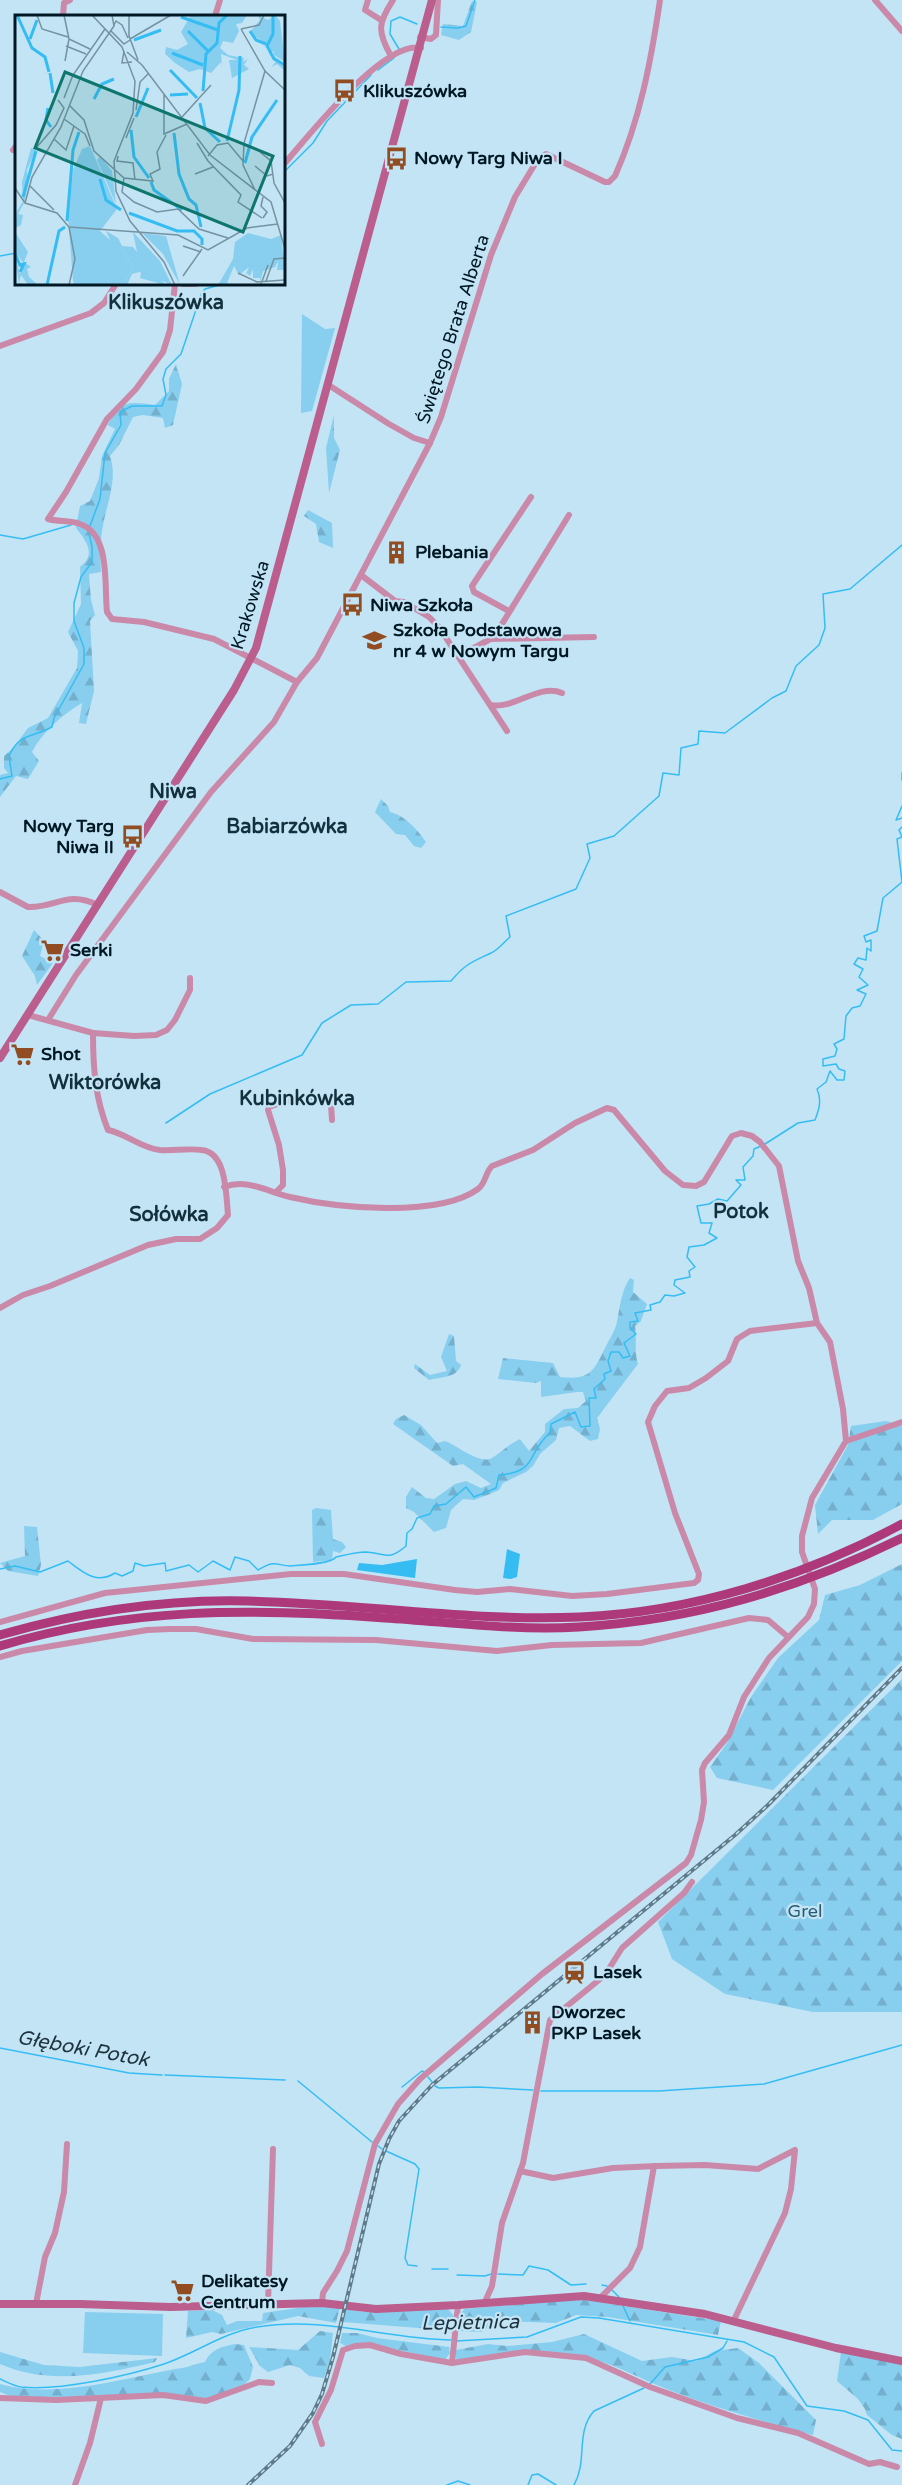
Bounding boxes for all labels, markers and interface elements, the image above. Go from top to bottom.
inset map [15,15,285,285]
bus stop icon: Klikuszówka [332,78,358,104]
place label: Klikuszówka [363,80,467,102]
bus stop icon: Nowy Targ Niwa I [383,145,409,171]
place label: Nowy Targ Niwa I [414,147,563,169]
street label: Świętego Brata Alberta [412,232,494,426]
district label: Klikuszówka [108,291,224,315]
building icon: Plebania [384,539,410,565]
place label: Plebania [415,541,489,563]
street label: Krakowska [226,558,274,652]
bus stop icon: Niwa Szkoła [339,592,365,618]
place label: Niwa Szkoła [370,594,473,616]
place label: Szkoła Podstawowa nr 4 w Nowym Targu [393,619,569,662]
school or university icon: Szkoła Podstawowa nr 4 w Nowym Targu [362,627,388,653]
district label: Niwa [149,780,197,804]
place label: Nowy Targ Niwa II [23,815,114,858]
district label: Babiarzówka [226,815,348,839]
bus stop icon: Nowy Targ Niwa II [119,823,145,849]
supermarket icon: Serki [39,937,65,963]
place label: Serki [70,939,112,961]
supermarket icon: Shot [10,1041,36,1067]
place label: Shot [41,1043,81,1065]
district label: Wiktorówka [49,1071,161,1095]
district label: Kubinkówka [239,1087,355,1111]
district label: Potok [713,1200,769,1224]
district label: Sołówka [129,1203,209,1227]
park label: Grel [788,1900,822,1922]
station icon: Lasek [562,1959,588,1985]
place label: Lasek [593,1961,642,1983]
place label: Dworzec PKP Lasek [551,2001,641,2044]
building icon: Dworzec PKP Lasek [520,2009,546,2035]
water label: Głęboki Potok [15,2026,153,2073]
place label: Delikatesy Centrum [201,2270,288,2313]
supermarket icon: Delikatesy Centrum [170,2278,196,2304]
water label: Lepietnica [421,2310,520,2336]

